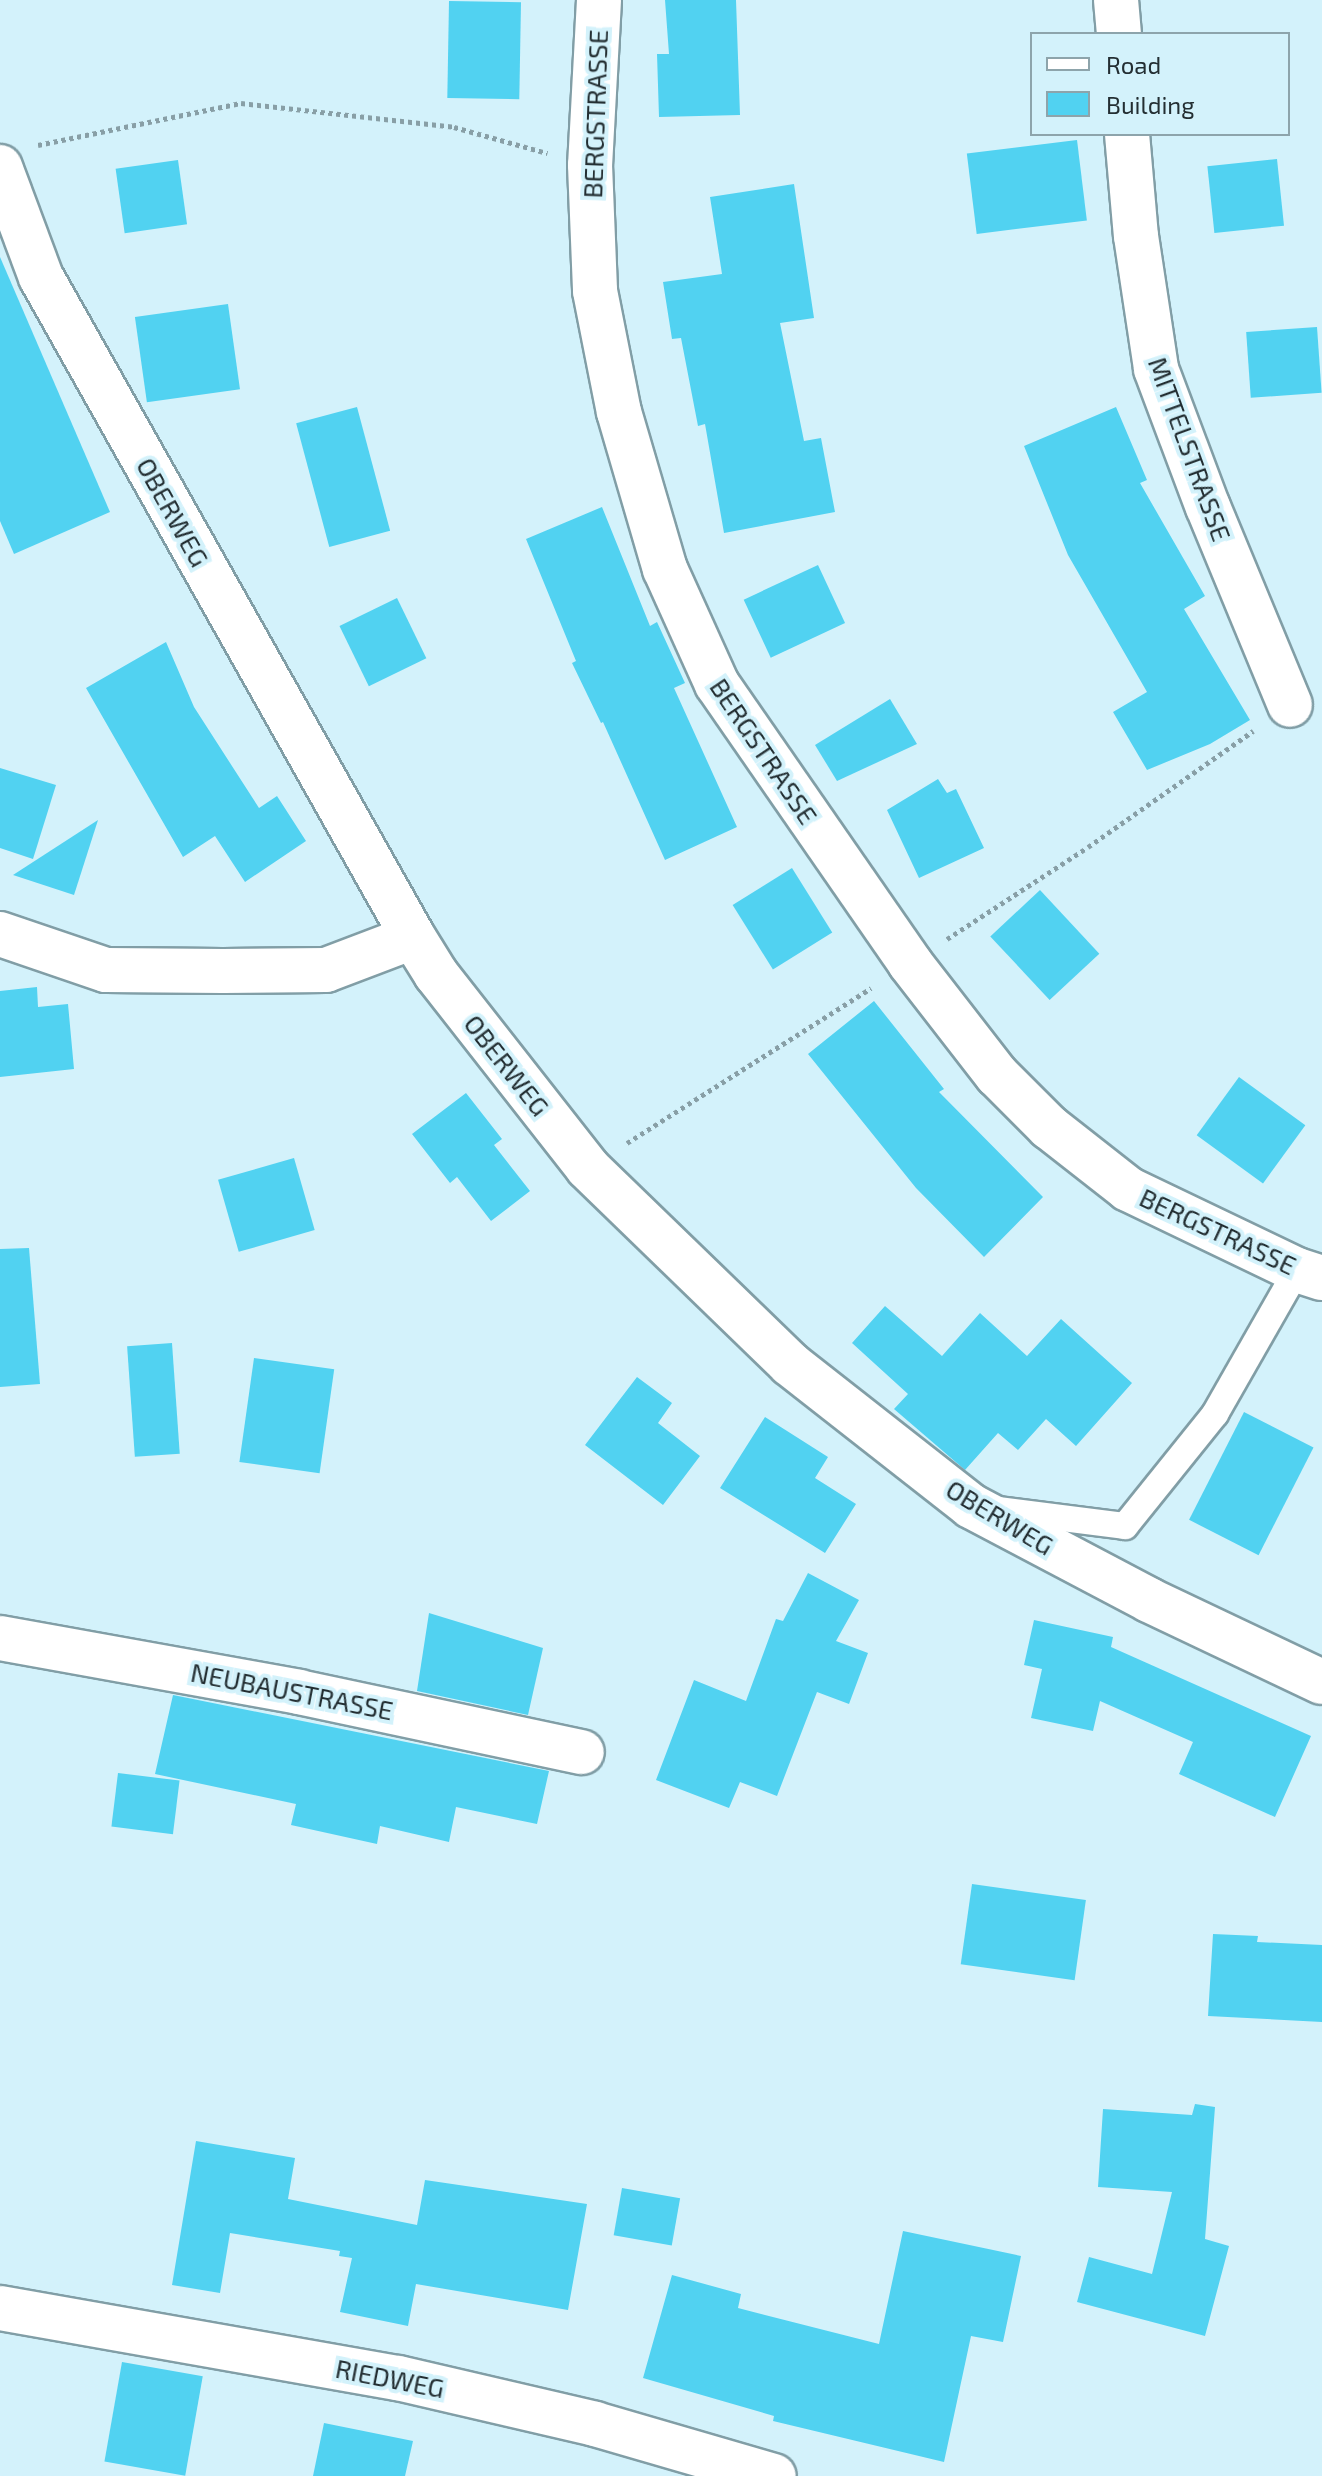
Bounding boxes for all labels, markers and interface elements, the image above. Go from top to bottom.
street label: BERGSTRASSE [576,29,614,199]
legend [1030,32,1290,136]
text: Road [1106,50,1161,79]
text: Building [1106,90,1195,119]
street label: MITTELSTRASSE [1142,353,1238,545]
street label: OBERWEG [130,452,216,572]
street label: BERGSTRASSE [704,672,824,830]
street label: OBERWEG [458,1008,556,1122]
street label: BERGSTRASSE [1135,1181,1301,1281]
street label: OBERWEG [941,1473,1059,1561]
street label: NEUBAUSTRASSE [188,1656,396,1726]
street label: RIEDWEG [333,2352,447,2404]

